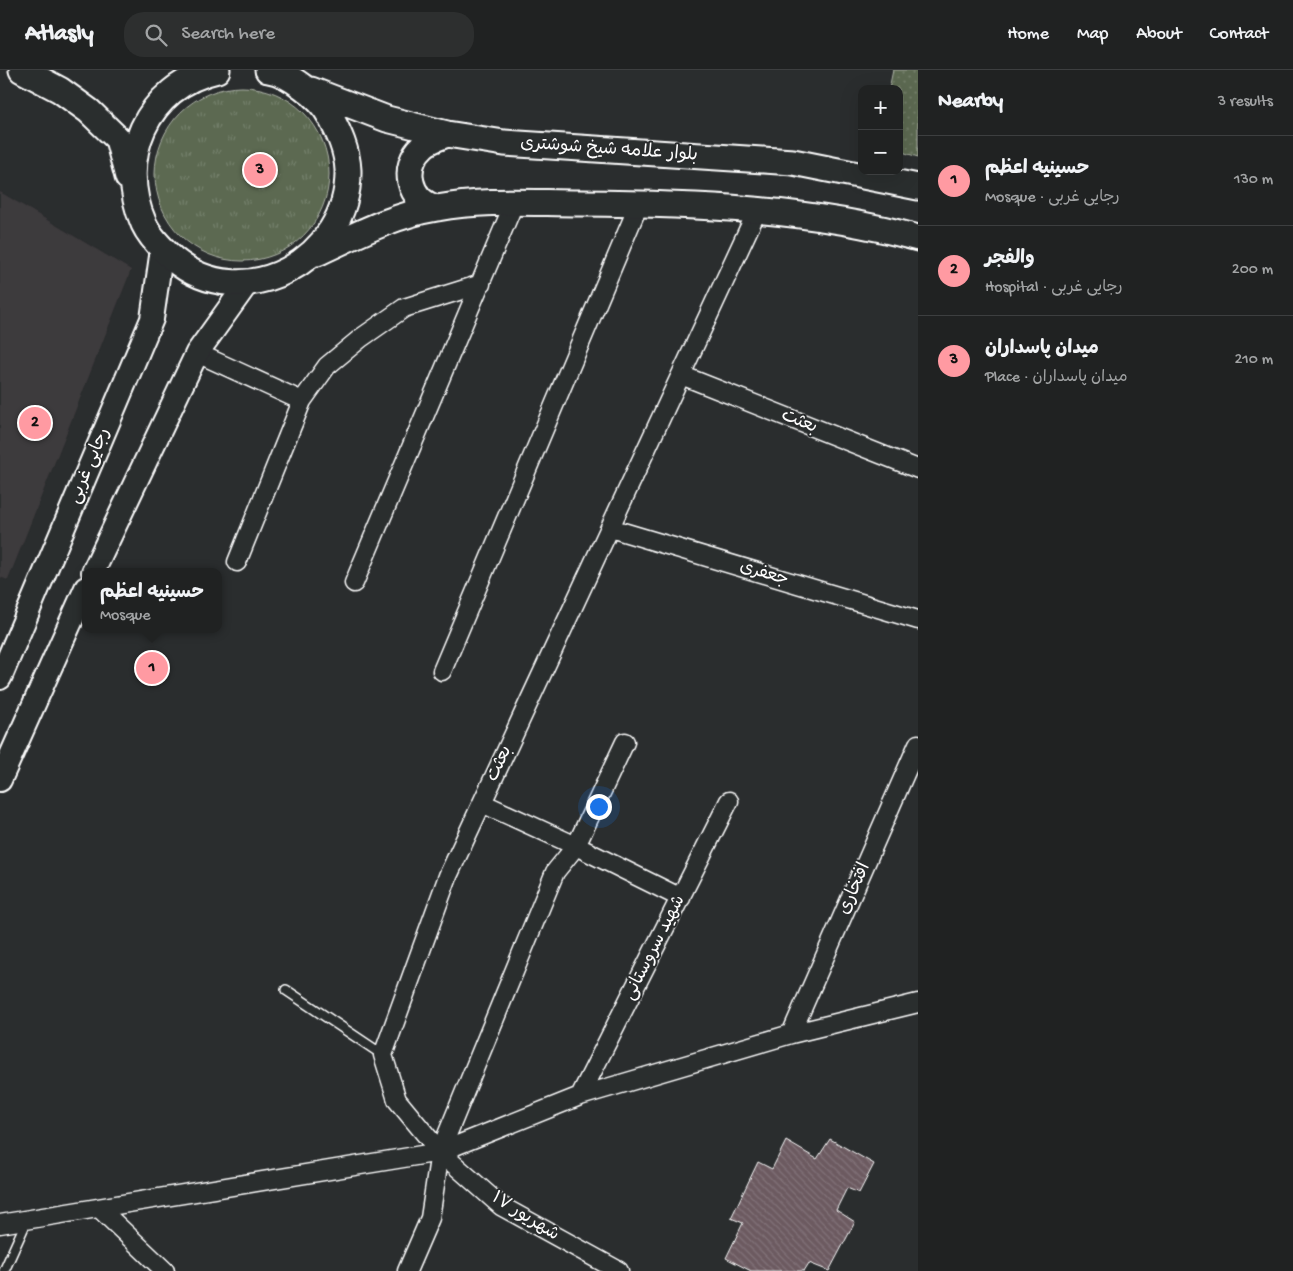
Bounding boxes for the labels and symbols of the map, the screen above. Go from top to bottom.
street label: بلوار علامه شیخ شوشتری [520,133,698,167]
pin: 3 [244,151,276,189]
pin: 2 [19,404,51,442]
street label: بعثت [778,405,820,439]
street label: رجایی غربی [65,425,115,507]
street label: جعفری [737,557,791,591]
pin: 1 [136,649,168,687]
street label: بعثت [483,743,517,785]
your location [586,794,612,820]
street label: افتخاری [834,860,876,918]
street label: شهید سروستانی [620,892,690,1004]
street label: ۱۷ شهریور [487,1188,563,1246]

